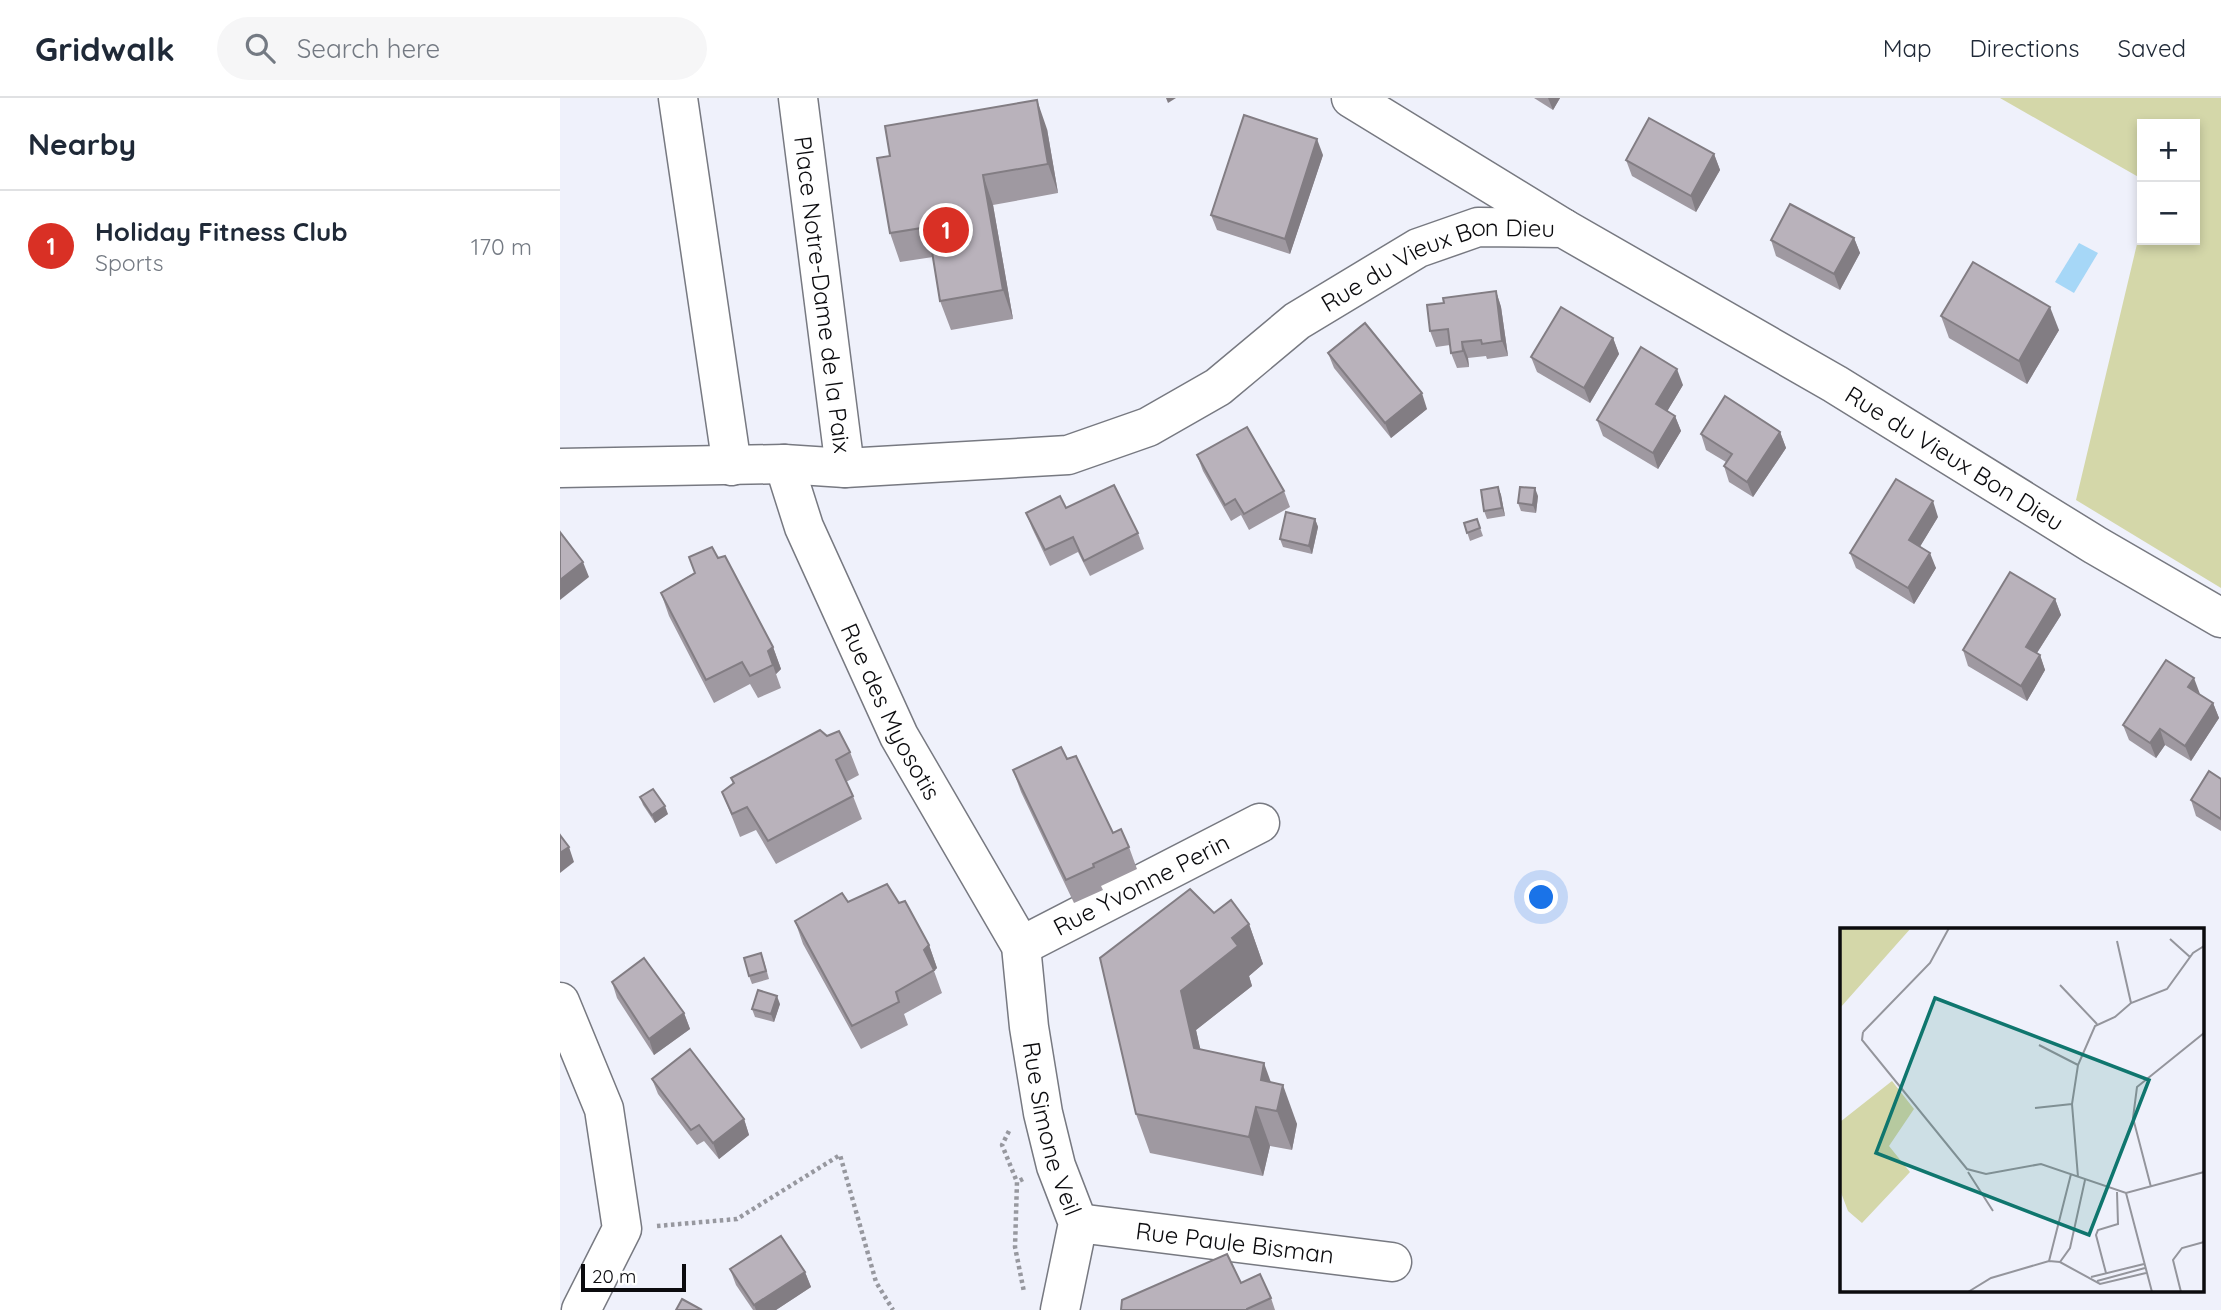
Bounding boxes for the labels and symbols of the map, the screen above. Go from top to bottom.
street label: Place Notre-Dame de la Paix [788,134,858,455]
pin: 1 [923,204,969,256]
street label: Rue du Vieux Bon Dieu [1315,211,1555,318]
street label: Rue du Vieux Bon Dieu [1840,379,2069,537]
street label: Rue des Myosotis [835,618,948,805]
street label: Rue Yvonne Perin [1048,827,1234,942]
your location [1524,880,1558,914]
inset map [1840,928,2204,1292]
street label: Rue Simone Veil [1017,1039,1089,1219]
street label: Rue Paule Bisman [1134,1215,1336,1270]
scale bar [581,1261,686,1293]

